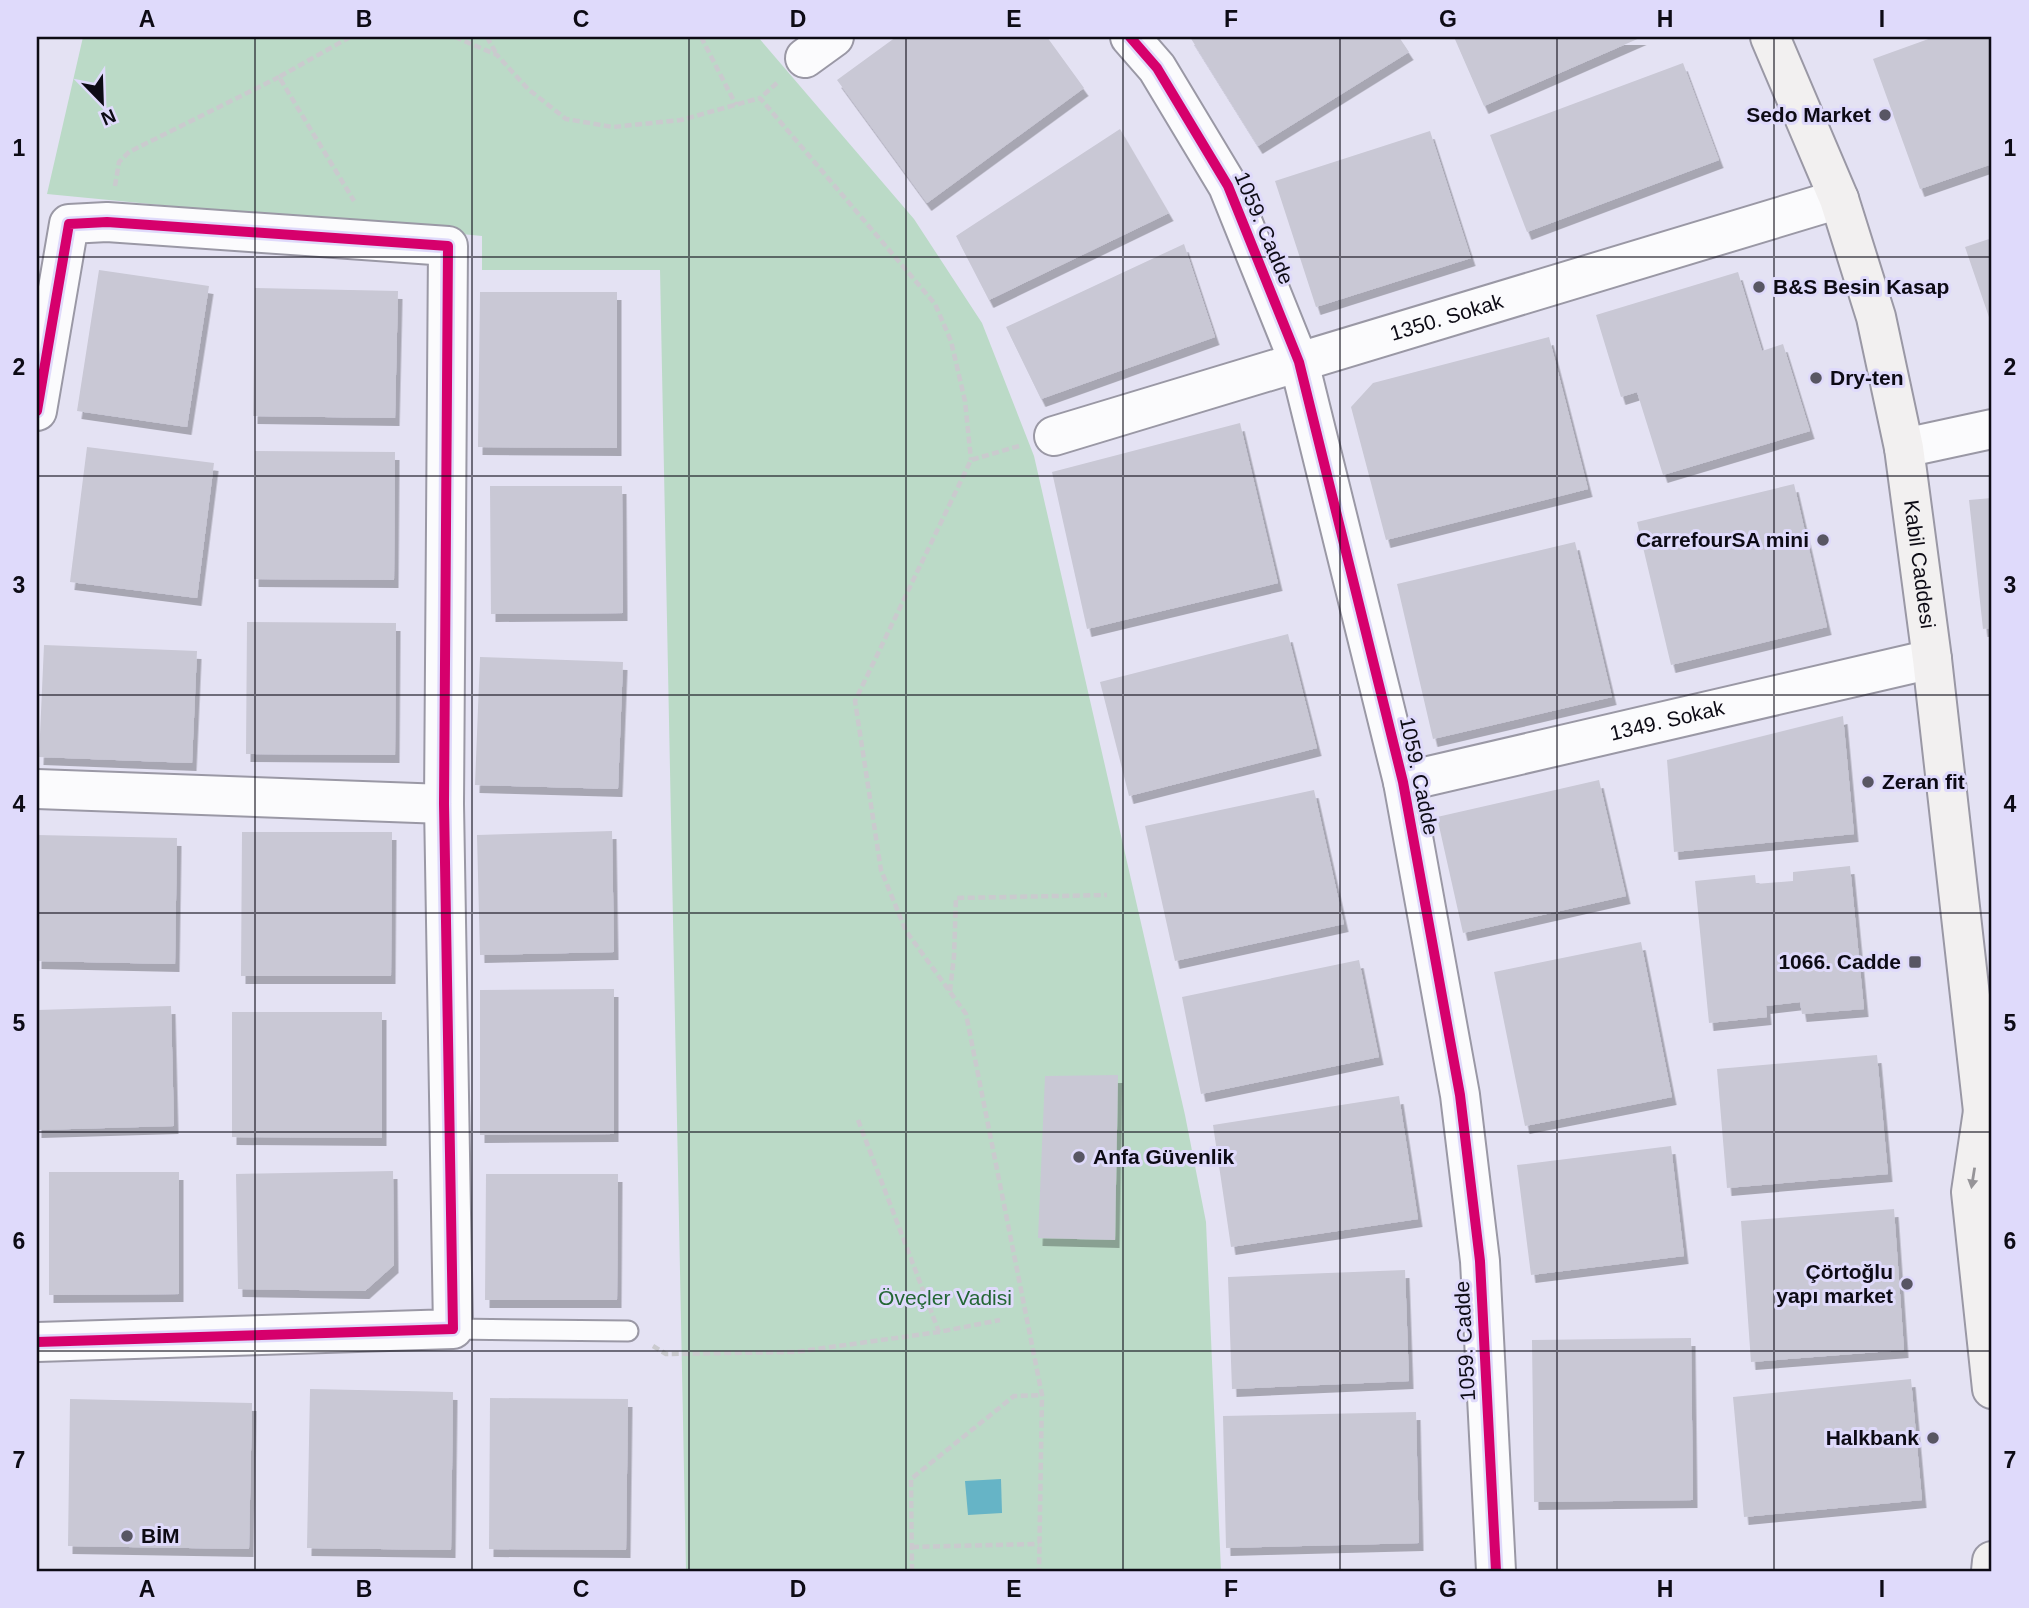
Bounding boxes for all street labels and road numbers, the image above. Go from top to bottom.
street label: 1059. Cadde [1230,168,1299,288]
street label: 1350. Sokak [1387,289,1506,345]
street label: Kabil Caddesi [1900,498,1940,630]
street label: 1349. Sokak [1607,696,1727,745]
street label: 1059. Cadde [1396,715,1443,837]
street label: 1059. Cadde [1450,1280,1479,1402]

